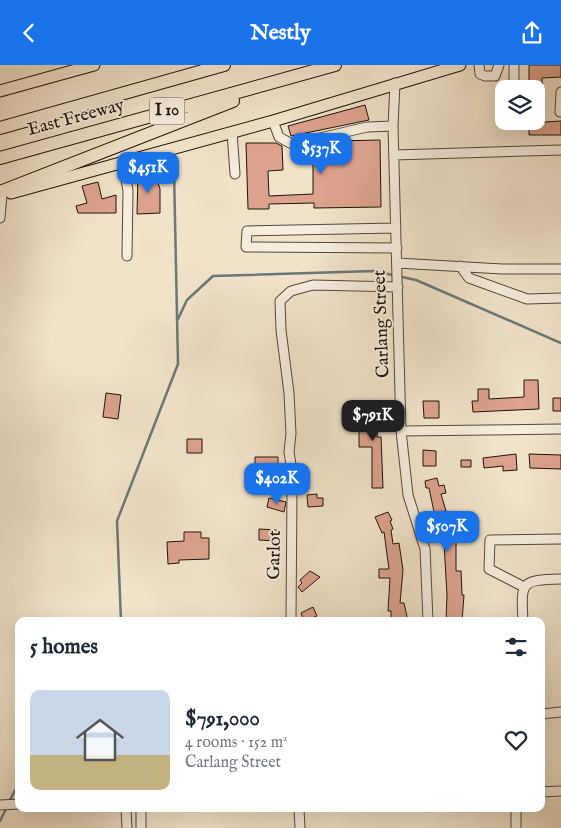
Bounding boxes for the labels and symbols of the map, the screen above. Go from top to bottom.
street label: East Freeway [25,94,127,142]
road number: I 10 [150,97,184,124]
pin: $537K [286,133,356,175]
pin: $451K [113,151,183,194]
street label: Carlang Street [369,270,395,378]
pin: $791K [338,399,408,442]
pin: $402K [242,463,312,505]
pin: $507K [412,511,482,553]
street label: Garlot [263,530,287,580]

